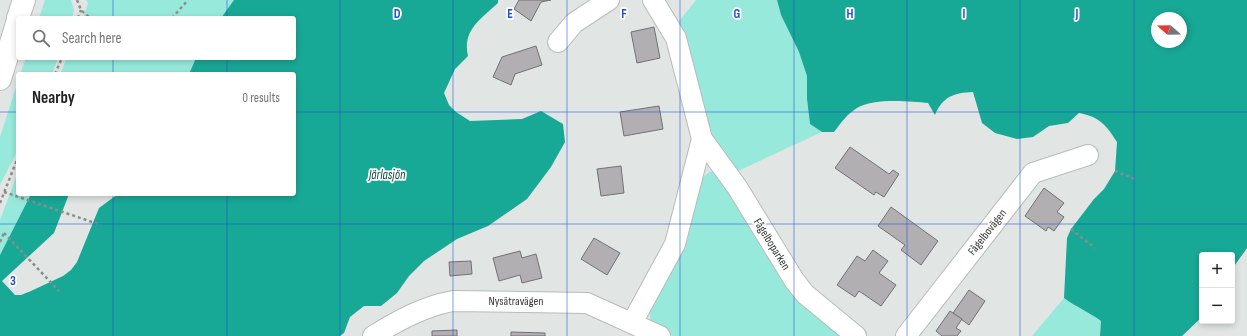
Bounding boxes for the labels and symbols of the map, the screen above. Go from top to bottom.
text: D [394,6,401,22]
text: E [507,6,513,22]
text: F [621,6,627,22]
text: G [734,6,741,22]
text: H [847,6,854,22]
text: I [963,6,966,22]
text: J [1075,6,1079,22]
north arrow [1151,12,1187,48]
water label: Järlasjön [368,167,406,183]
street label: Fågelbovägen [965,206,1010,258]
street label: Fågelboparken [750,216,793,273]
text: 3 [10,273,16,289]
street label: Nysätravägen [489,294,543,309]

